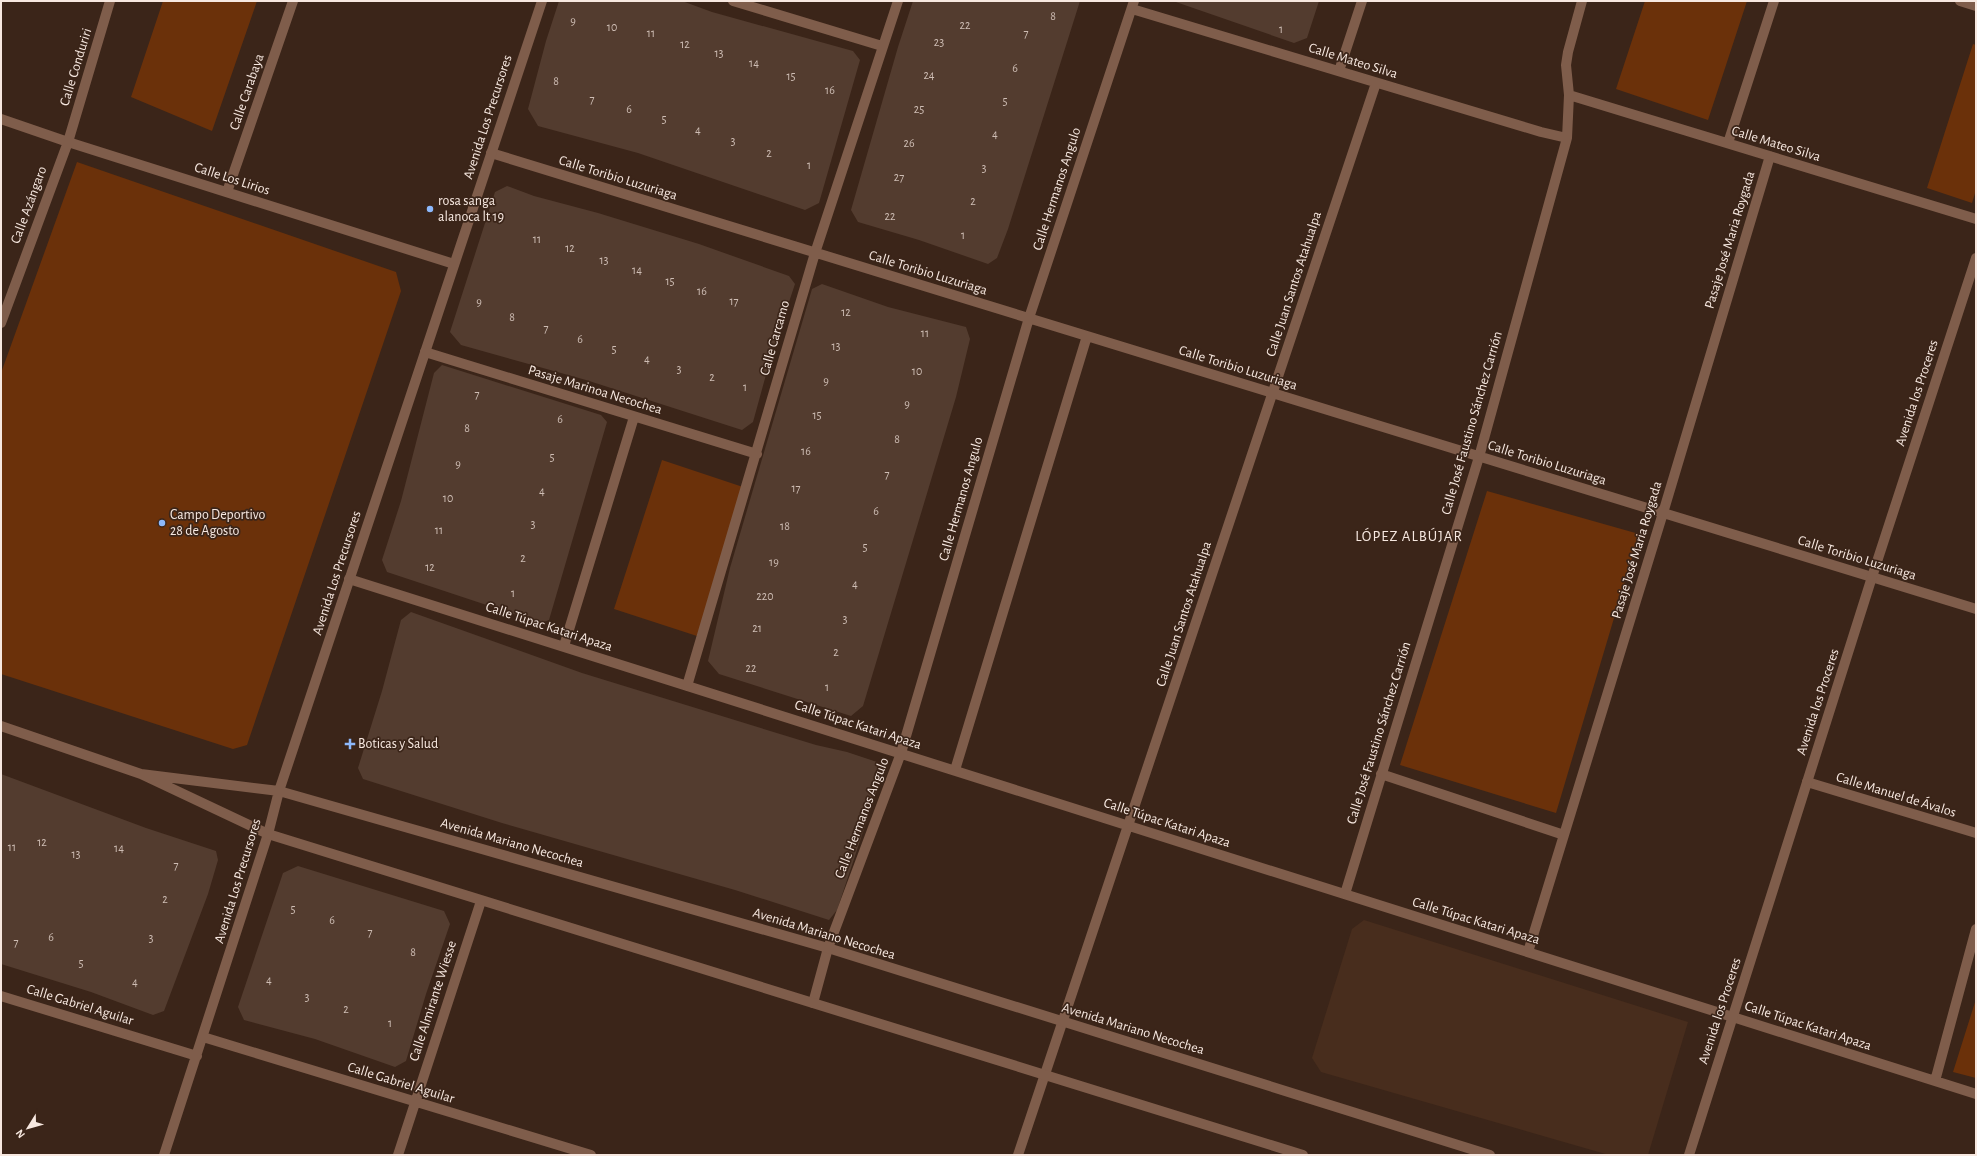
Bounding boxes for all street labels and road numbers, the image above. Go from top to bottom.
street label: Calle Conduriri [58,26,94,108]
street label: Calle Mateo Silva [1307,41,1400,81]
street label: Calle Carabaya [227,52,267,132]
street label: Avenida Los Precursores [461,53,515,181]
street label: Calle Mateo Silva [1730,124,1823,164]
street label: Calle Hermanos Angulo [1031,126,1084,252]
street label: Calle Toribio Luzuriaga [557,153,679,203]
street label: Calle Los Lirios [192,160,272,198]
street label: Calle Azángaro [9,164,50,246]
street label: Pasaje José Maria Roygada [1702,169,1758,310]
street label: Calle Juan Santos Atahualpa [1264,209,1324,358]
street label: Calle Toribio Luzuriaga [867,248,989,298]
street label: Calle Carcamo [758,299,792,377]
street label: Calle José Faustino Sánchez Carrión [1439,330,1505,516]
street label: Avenida los Proceres [1893,338,1941,448]
street label: Calle Toribio Luzuriaga [1177,343,1299,393]
street label: Pasaje Marinoa Necochea [526,363,664,417]
street label: Calle Hermanos Angulo [937,435,985,563]
street label: Calle Toribio Luzuriaga [1486,438,1608,488]
street label: Pasaje José Maria Roygada [1609,479,1665,620]
street label: Avenida Los Precursores [310,509,364,637]
street label: Calle Toribio Luzuriaga [1796,533,1918,583]
street label: Calle Juan Santos Atahualpa [1154,539,1214,688]
street label: Calle Túpac Katari Apaza [484,600,615,654]
street label: Calle José Faustino Sánchez Carrión [1345,640,1413,826]
street label: Avenida los Proceres [1794,647,1842,757]
street label: Calle Túpac Katari Apaza [793,698,924,752]
street label: Calle Hermanos Angulo [832,756,892,880]
street label: Calle Manuel de Ávalos [1834,767,1959,820]
street label: Calle Túpac Katari Apaza [1102,796,1233,850]
street label: Avenida Mariano Necochea [439,816,586,870]
street label: Avenida Los Precursores [212,817,264,945]
street label: Calle Túpac Katari Apaza [1411,895,1542,947]
street label: Avenida Mariano Necochea [751,906,897,963]
street label: Calle Almirante Wiesse [407,939,459,1063]
street label: Avenida los Proceres [1696,956,1744,1066]
street label: Calle Gabriel Aguilar [25,982,136,1028]
street label: Calle Túpac Katari Apaza [1743,999,1874,1053]
street label: Avenida Mariano Necochea [1060,1001,1206,1058]
street label: Calle Gabriel Aguilar [346,1060,457,1106]

